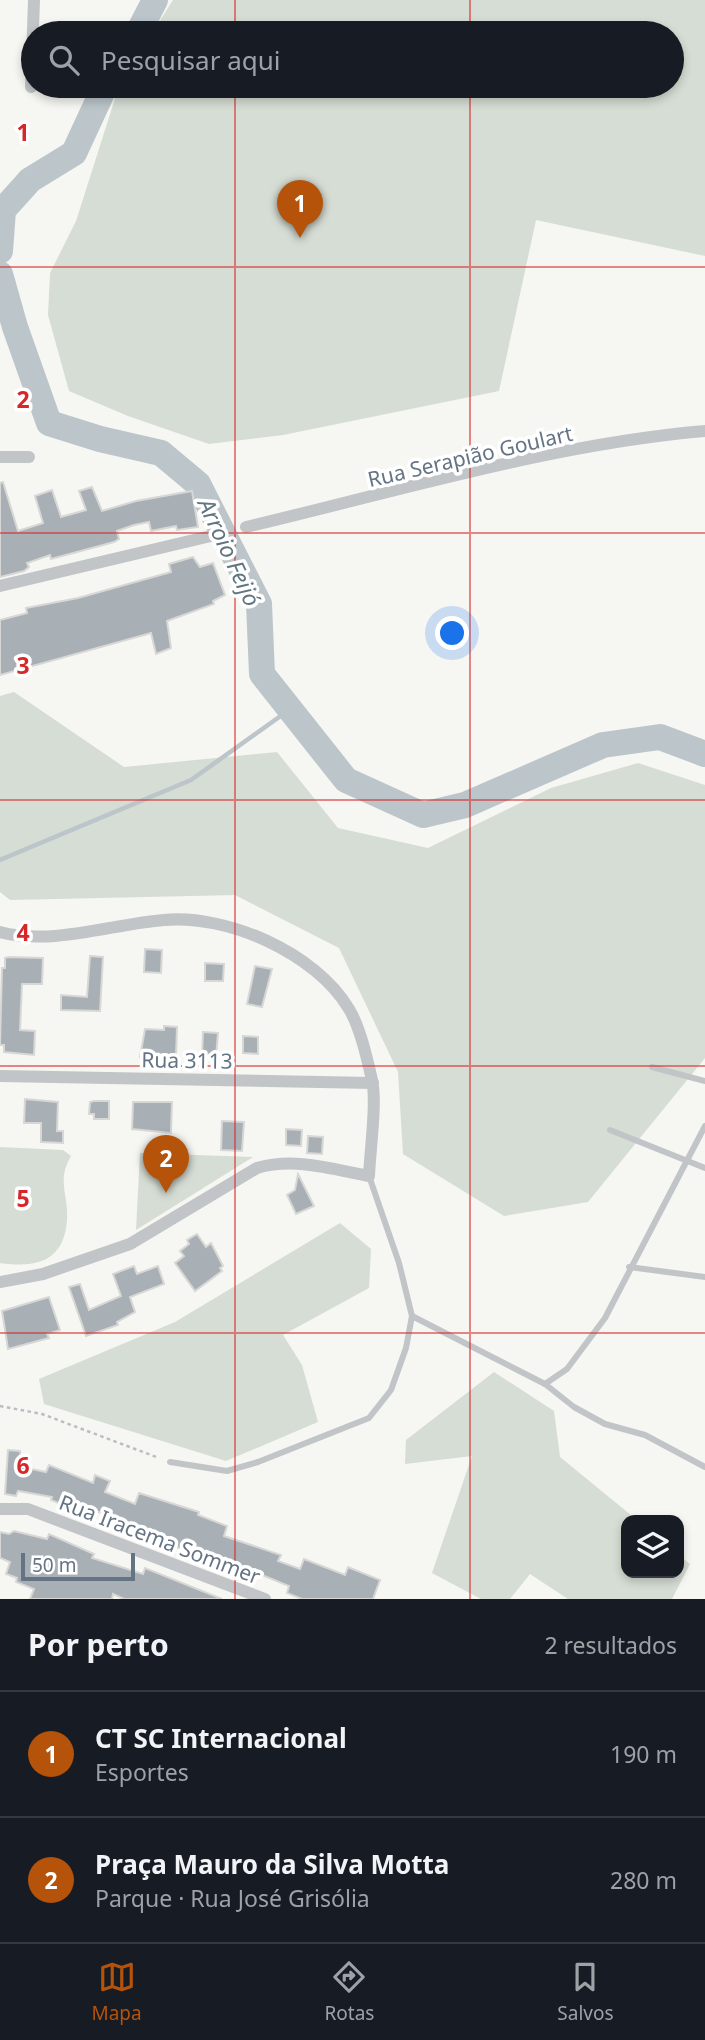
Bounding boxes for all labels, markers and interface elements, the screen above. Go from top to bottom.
search box [21,21,684,98]
icon: search [45,41,83,79]
text: Pesquisar aqui [101,42,281,78]
text: 1 [16,116,30,148]
pin: 1 [277,180,323,238]
text: 2 [16,383,30,415]
street label: Rua Serapião Goulart [365,419,576,493]
water label: Arroio Feijó [190,491,269,611]
your location [435,616,469,650]
text: 3 [16,649,30,681]
text: 4 [16,916,30,948]
street label: Rua 3113 [141,1045,233,1075]
pin: 2 [143,1135,189,1193]
text: 5 [16,1182,30,1214]
text: 6 [16,1449,30,1481]
street label: Rua Iracema Sommer [55,1488,265,1590]
map controls [621,1515,684,1578]
button: layers [621,1515,684,1578]
scale bar [21,1550,135,1582]
text: 50 m [32,1552,76,1578]
text: Por perto [28,1624,169,1665]
text: 2 resultados [544,1629,677,1661]
text: CT SC Internacional [95,1720,347,1756]
text: 1 [44,1738,58,1770]
text: 190 m [610,1738,677,1770]
text: Esportes [95,1756,189,1788]
text: Praça Mauro da Silva Motta [95,1846,449,1882]
text: 2 [44,1864,58,1896]
text: 280 m [610,1864,677,1896]
text: Parque · Rua José Grisólia [95,1882,370,1914]
tab: Mapa [91,1958,142,2026]
tab: Rotas [325,1958,374,2026]
tab: Salvos [557,1958,614,2026]

